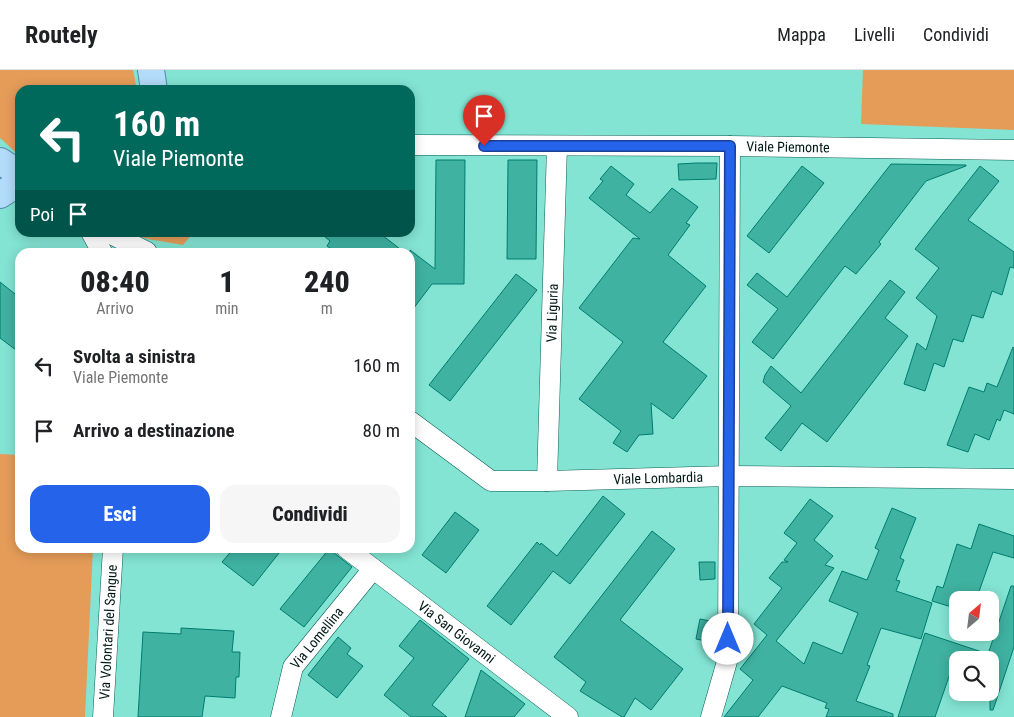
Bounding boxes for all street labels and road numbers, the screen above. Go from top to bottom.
street label: Viale Piemonte [746,138,830,155]
street label: Via Liguria [543,283,561,343]
street label: Viale Lombardia [613,469,703,487]
street label: Via Volontari del Sangue [96,564,120,700]
street label: Via San Giovanni [415,598,498,667]
street label: Via Lomellina [287,604,347,672]

